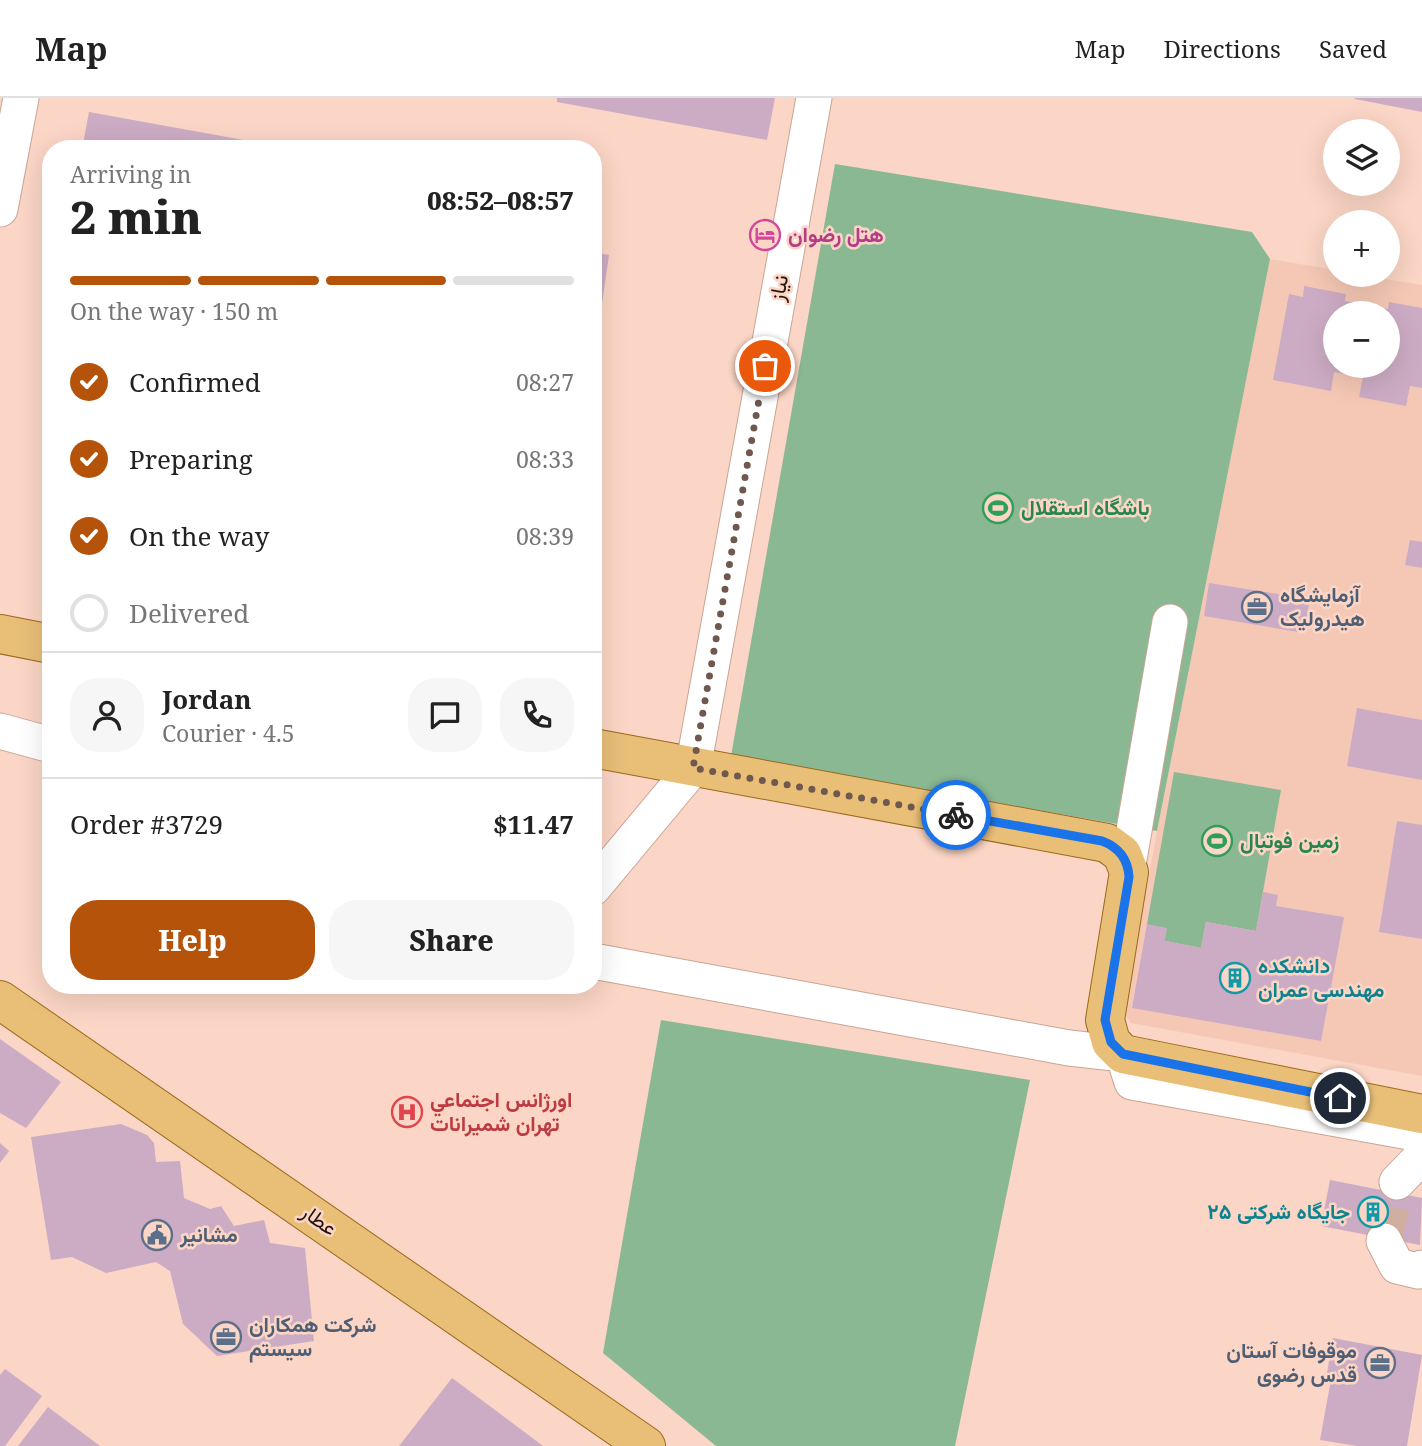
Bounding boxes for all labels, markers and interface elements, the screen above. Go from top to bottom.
text: Map [35,26,108,71]
text: Map [1075,32,1126,65]
text: Directions [1164,32,1281,65]
text: Saved [1319,32,1387,65]
map controls [1323,119,1400,378]
button: layers [1323,119,1400,196]
text: Arriving in [70,158,191,190]
text: 08:52–08:57 [427,182,574,218]
text: 2 min [70,185,202,247]
button: + [1323,210,1400,287]
hotel icon: هتل رضوان [748,218,782,252]
place label: هتل رضوان [788,220,884,248]
street label: نیاز [762,272,794,304]
text: On the way · 150 m [70,295,278,327]
button: − [1323,301,1400,378]
pin [735,336,795,396]
icon: bag [746,347,784,385]
icon: check [70,363,108,401]
text: Confirmed [129,364,261,400]
text: 08:27 [516,366,574,398]
icon: check [70,440,108,478]
text: Preparing [129,441,253,477]
text: 08:33 [516,443,574,475]
sports icon: باشگاه استقلال [981,491,1015,525]
place label: باشگاه استقلال [1021,493,1150,521]
icon: check [70,517,108,555]
text: On the way [129,518,269,554]
text: 08:39 [516,520,574,552]
place label: آزمایشگاه هیدرولیک [1280,580,1365,632]
office icon: آزمایشگاه هیدرولیک [1240,590,1274,624]
text: Delivered [129,595,249,631]
button: person [70,678,144,752]
button: chat [408,678,482,752]
button: phone [500,678,574,752]
text: Jordan [162,681,252,717]
text: Courier · 4.5 [162,717,295,749]
courier [921,780,991,850]
icon: bike [937,796,975,834]
text: Order #3729 [70,806,223,842]
text: $11.47 [493,806,574,842]
sports icon: زمین فوتبال [1200,824,1234,858]
place label: زمین فوتبال [1240,826,1339,854]
button: Help [70,900,315,980]
button: Share [329,900,574,980]
place label: دانشکده مهندسی عمران [1258,951,1385,1003]
building icon: دانشکده مهندسی عمران [1218,961,1252,995]
pin [1310,1068,1370,1128]
icon: home [1321,1079,1359,1117]
place label: اورژانس اجتماعي تهران شميرانات [430,1085,572,1137]
hospital icon: اورژانس اجتماعي تهران شميرانات [390,1095,424,1129]
building icon: جایگاه شرکتی ۲۵ [1356,1195,1390,1229]
street label: عطار [295,1196,343,1241]
place label: جایگاه شرکتی ۲۵ [1207,1197,1350,1225]
public building icon: مشانیر [140,1218,174,1252]
place label: مشانیر [179,1220,238,1248]
place label: شرکت همکاران سیستم [249,1310,376,1363]
office icon: شرکت همکاران سیستم [209,1320,243,1354]
place label: موقوفات آستان قدس رضوی [1226,1336,1357,1388]
office icon: موقوفات آستان قدس رضوی [1363,1346,1397,1380]

